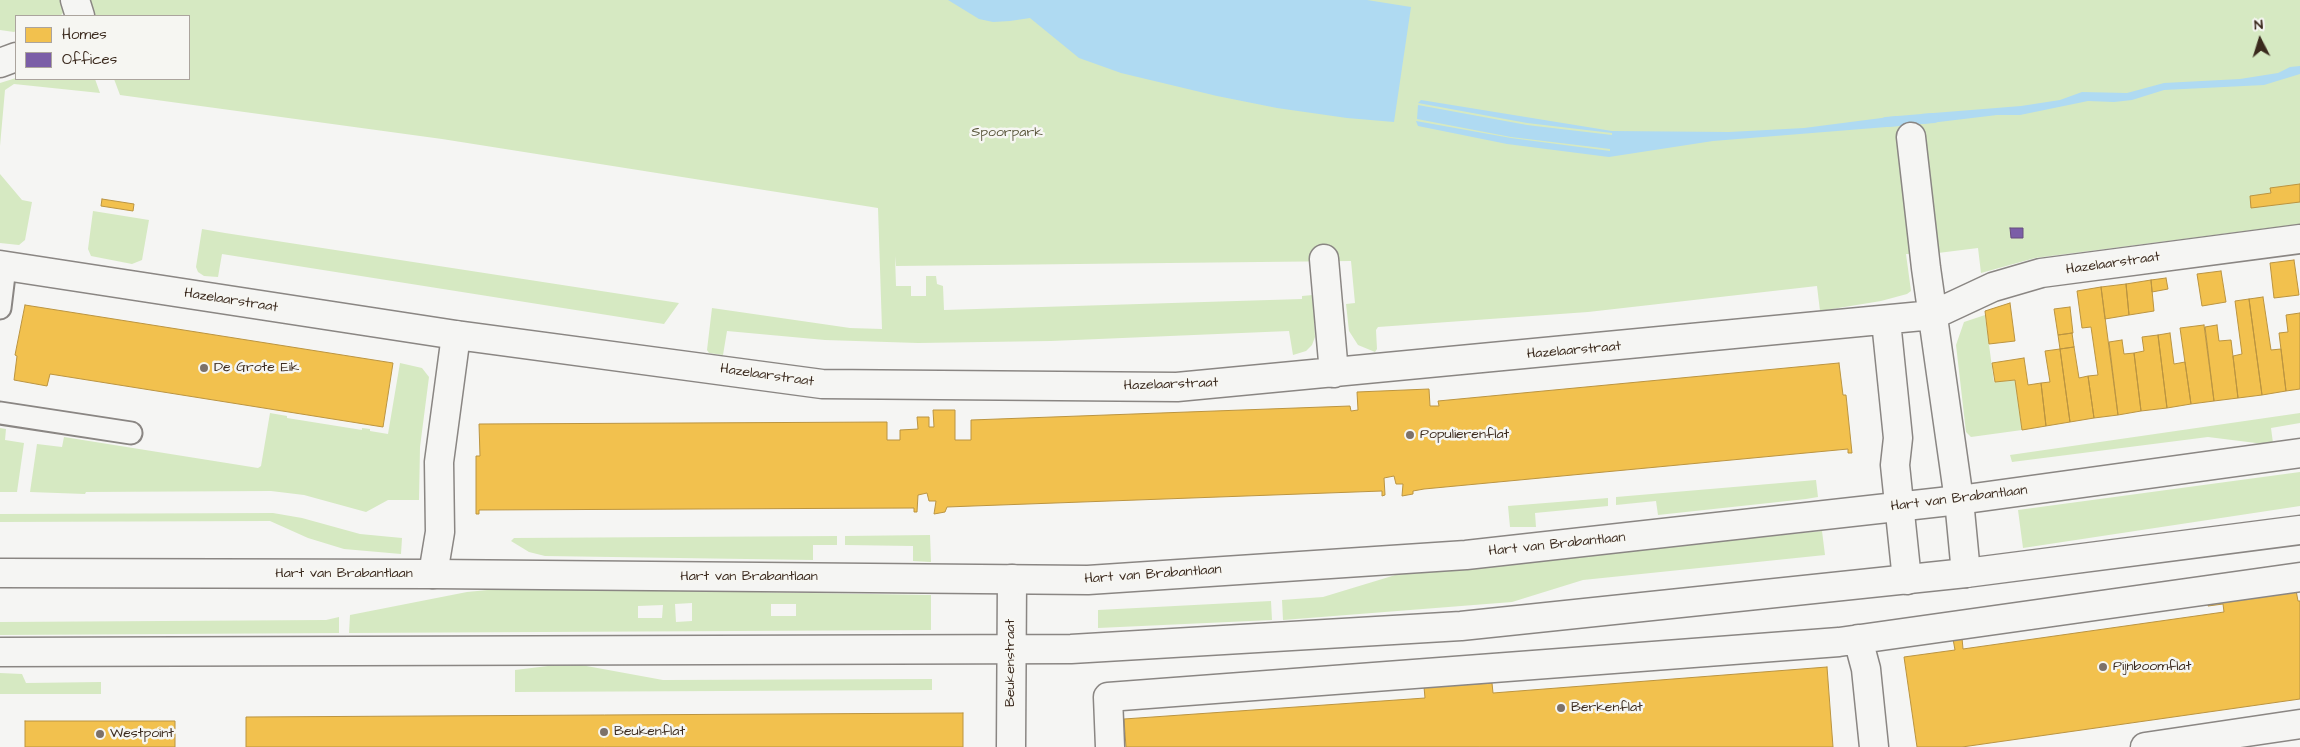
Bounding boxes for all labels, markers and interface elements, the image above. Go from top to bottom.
legend [15,15,190,80]
north arrow [2235,15,2285,65]
text: N [2253,15,2264,35]
text: Homes [62,24,107,45]
text: Offices [62,49,117,70]
park label: Spoorpark [971,125,1043,141]
street label: Hazelaarstraat [2065,249,2161,279]
street label: Hazelaarstraat [183,285,279,317]
street label: Hazelaarstraat [1526,339,1622,363]
place label: De Grote Eik [214,360,299,376]
street label: Hazelaarstraat [719,361,815,391]
marker: De Grote Eik [198,362,210,374]
street label: Hazelaarstraat [1123,375,1219,395]
place label: Populierenflat [1420,427,1509,443]
marker: Populierenflat [1404,429,1416,441]
street label: Hart van Brabantlaan [1890,482,2028,516]
street label: Hart van Brabantlaan [1488,529,1626,561]
street label: Hart van Brabantlaan [1084,562,1222,588]
street label: Hart van Brabantlaan [275,566,413,582]
street label: Hart van Brabantlaan [680,569,818,585]
street label: Beukenstraat [1003,619,1019,707]
place label: Pijnboomflat [2113,659,2191,675]
marker: Pijnboomflat [2097,661,2109,673]
place label: Berkenflat [1571,700,1643,716]
marker: Berkenflat [1555,702,1567,714]
place label: Beukenflat [614,724,685,740]
place label: Westpoint [110,726,174,742]
marker: Beukenflat [598,726,610,738]
marker: Westpoint [94,728,106,740]

